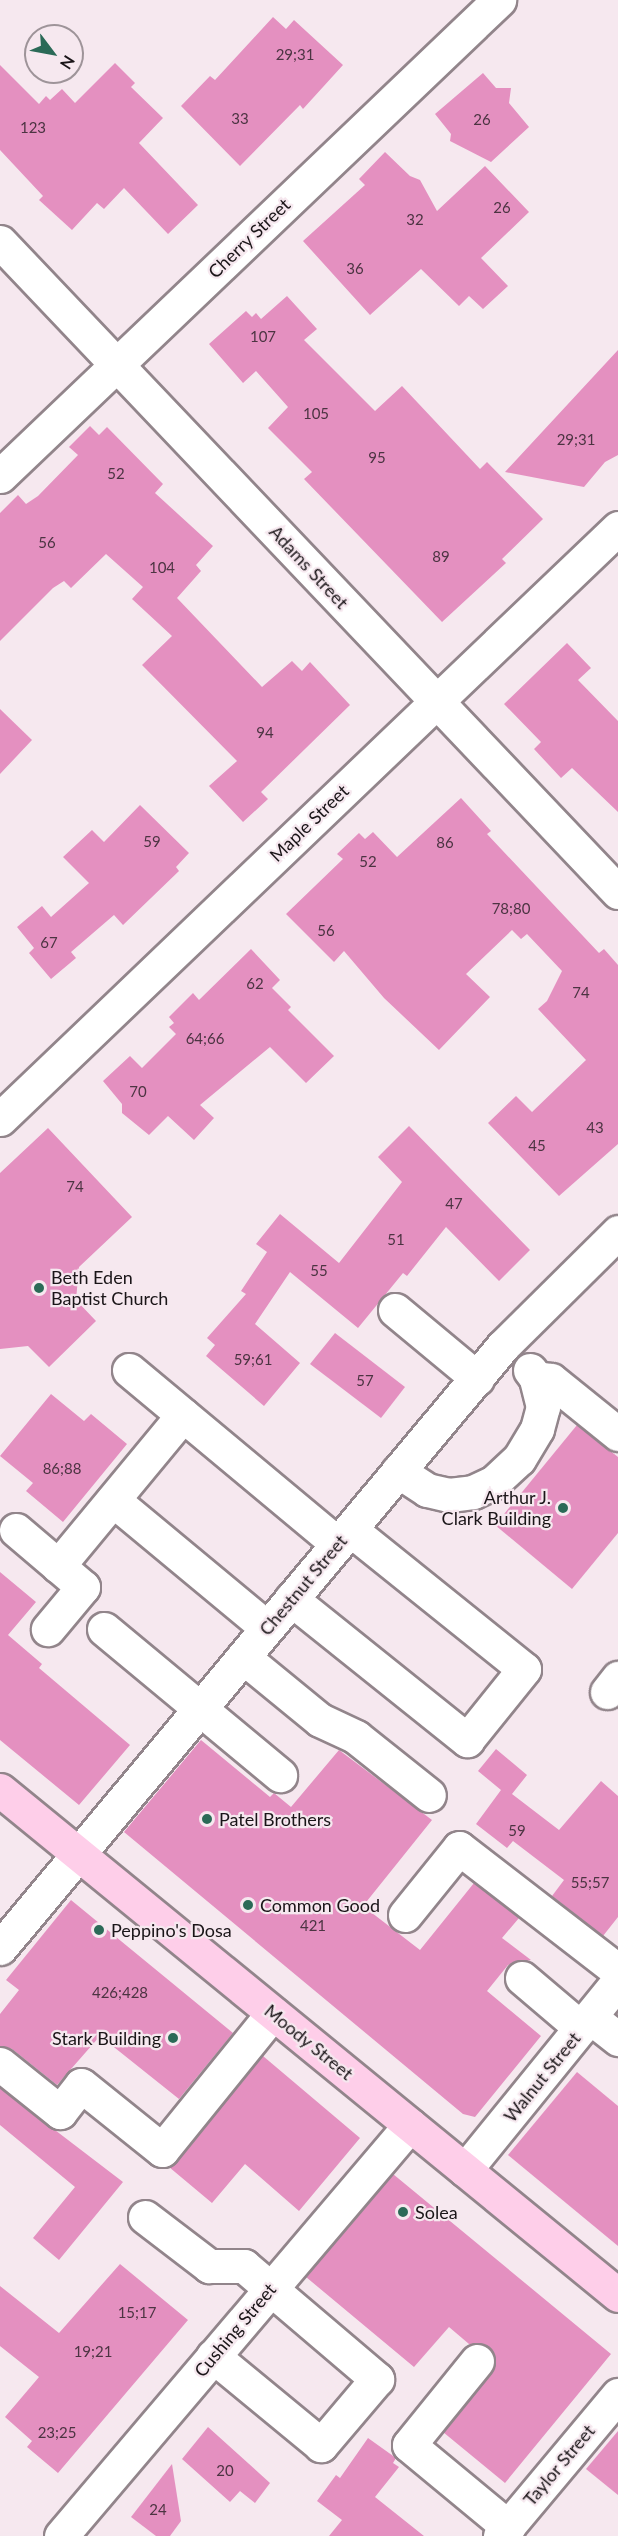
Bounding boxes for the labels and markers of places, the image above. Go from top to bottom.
place label: Beth Eden Baptist Church [51,1267,168,1310]
marker: Beth Eden Baptist Church [32,1281,46,1295]
place label: Arthur J. Clark Building [442,1487,551,1530]
marker: Arthur J. Clark Building [556,1501,570,1515]
place label: Patel Brothers [219,1808,331,1830]
marker: Patel Brothers [200,1812,214,1826]
place label: Common Good [260,1894,380,1916]
marker: Common Good [241,1898,255,1912]
place label: Peppino's Dosa [111,1919,232,1941]
marker: Peppino's Dosa [92,1923,106,1937]
place label: Stark Building [52,2027,161,2049]
marker: Stark Building [166,2031,180,2045]
place label: Solea [415,2201,458,2223]
marker: Solea [396,2205,410,2219]

